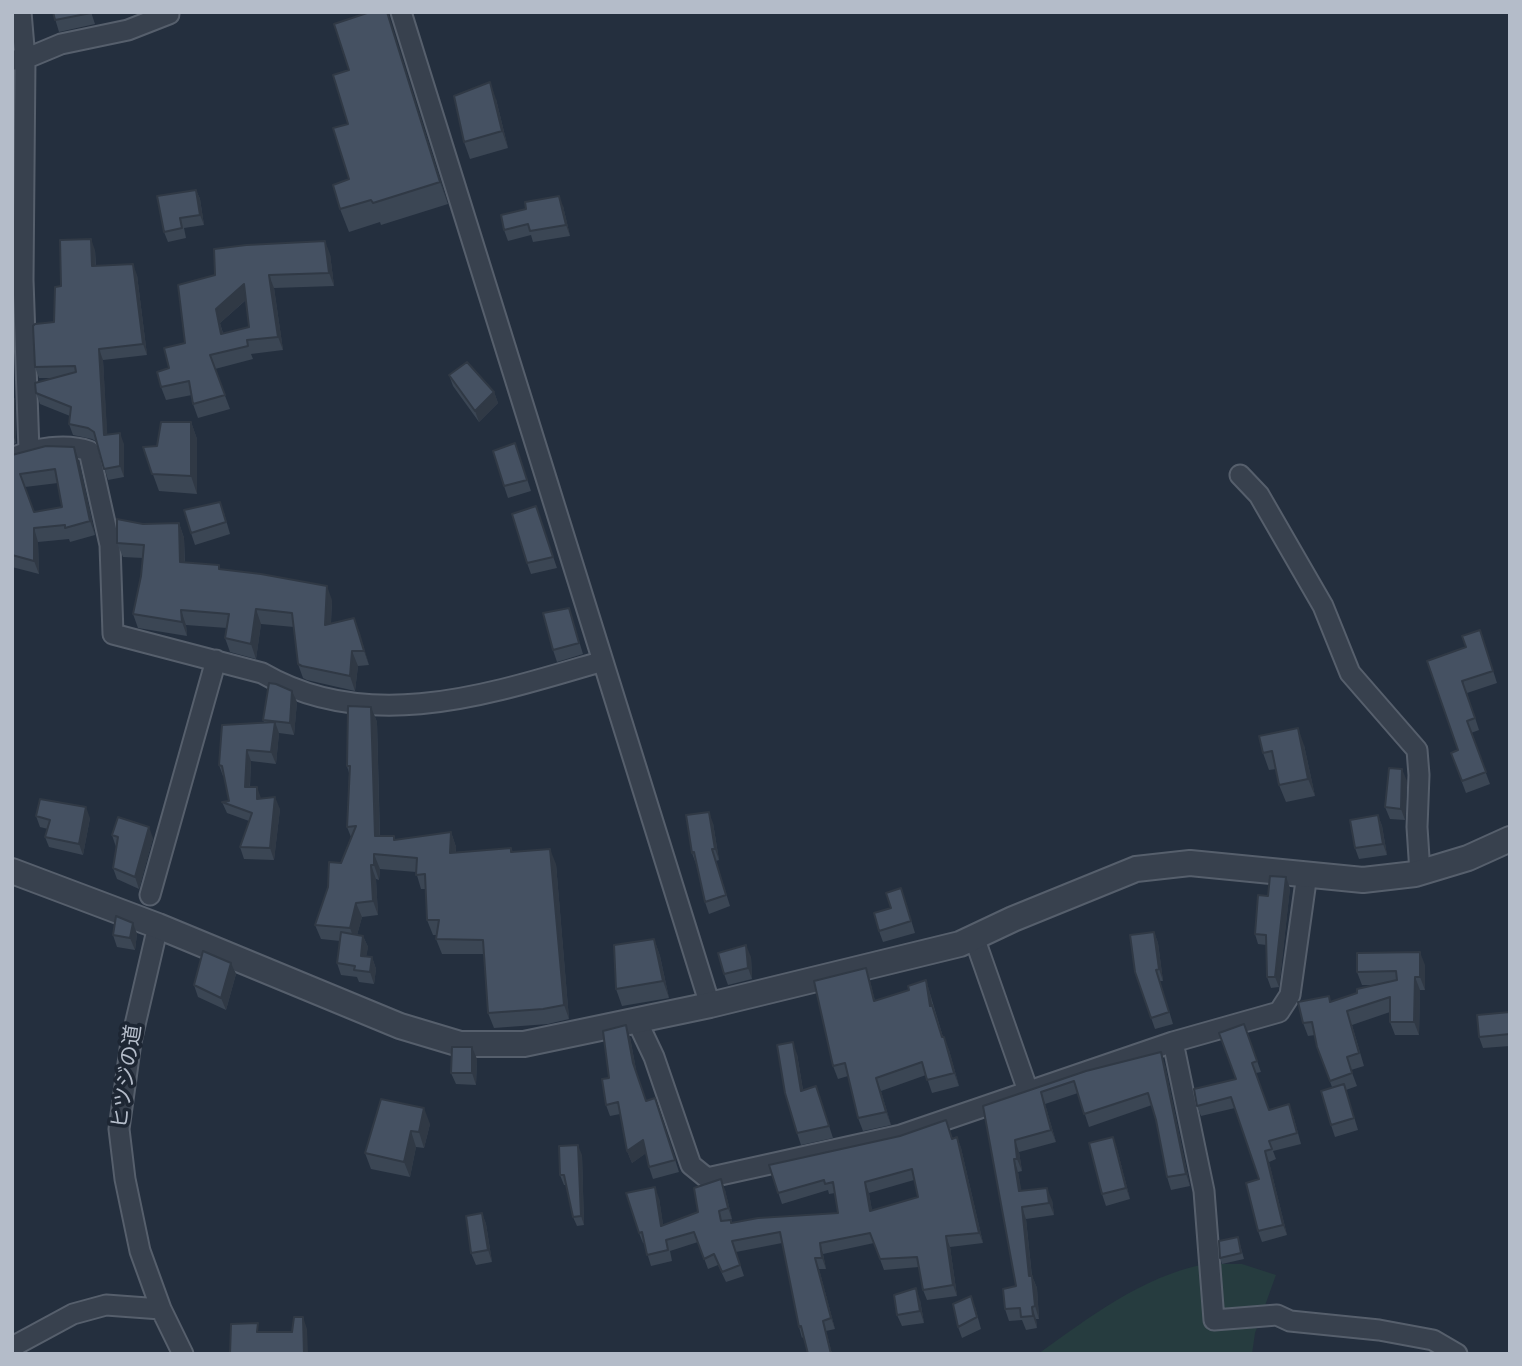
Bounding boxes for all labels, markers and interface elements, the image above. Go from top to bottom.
street label: ヒツジの道 [109,1023,149,1131]

